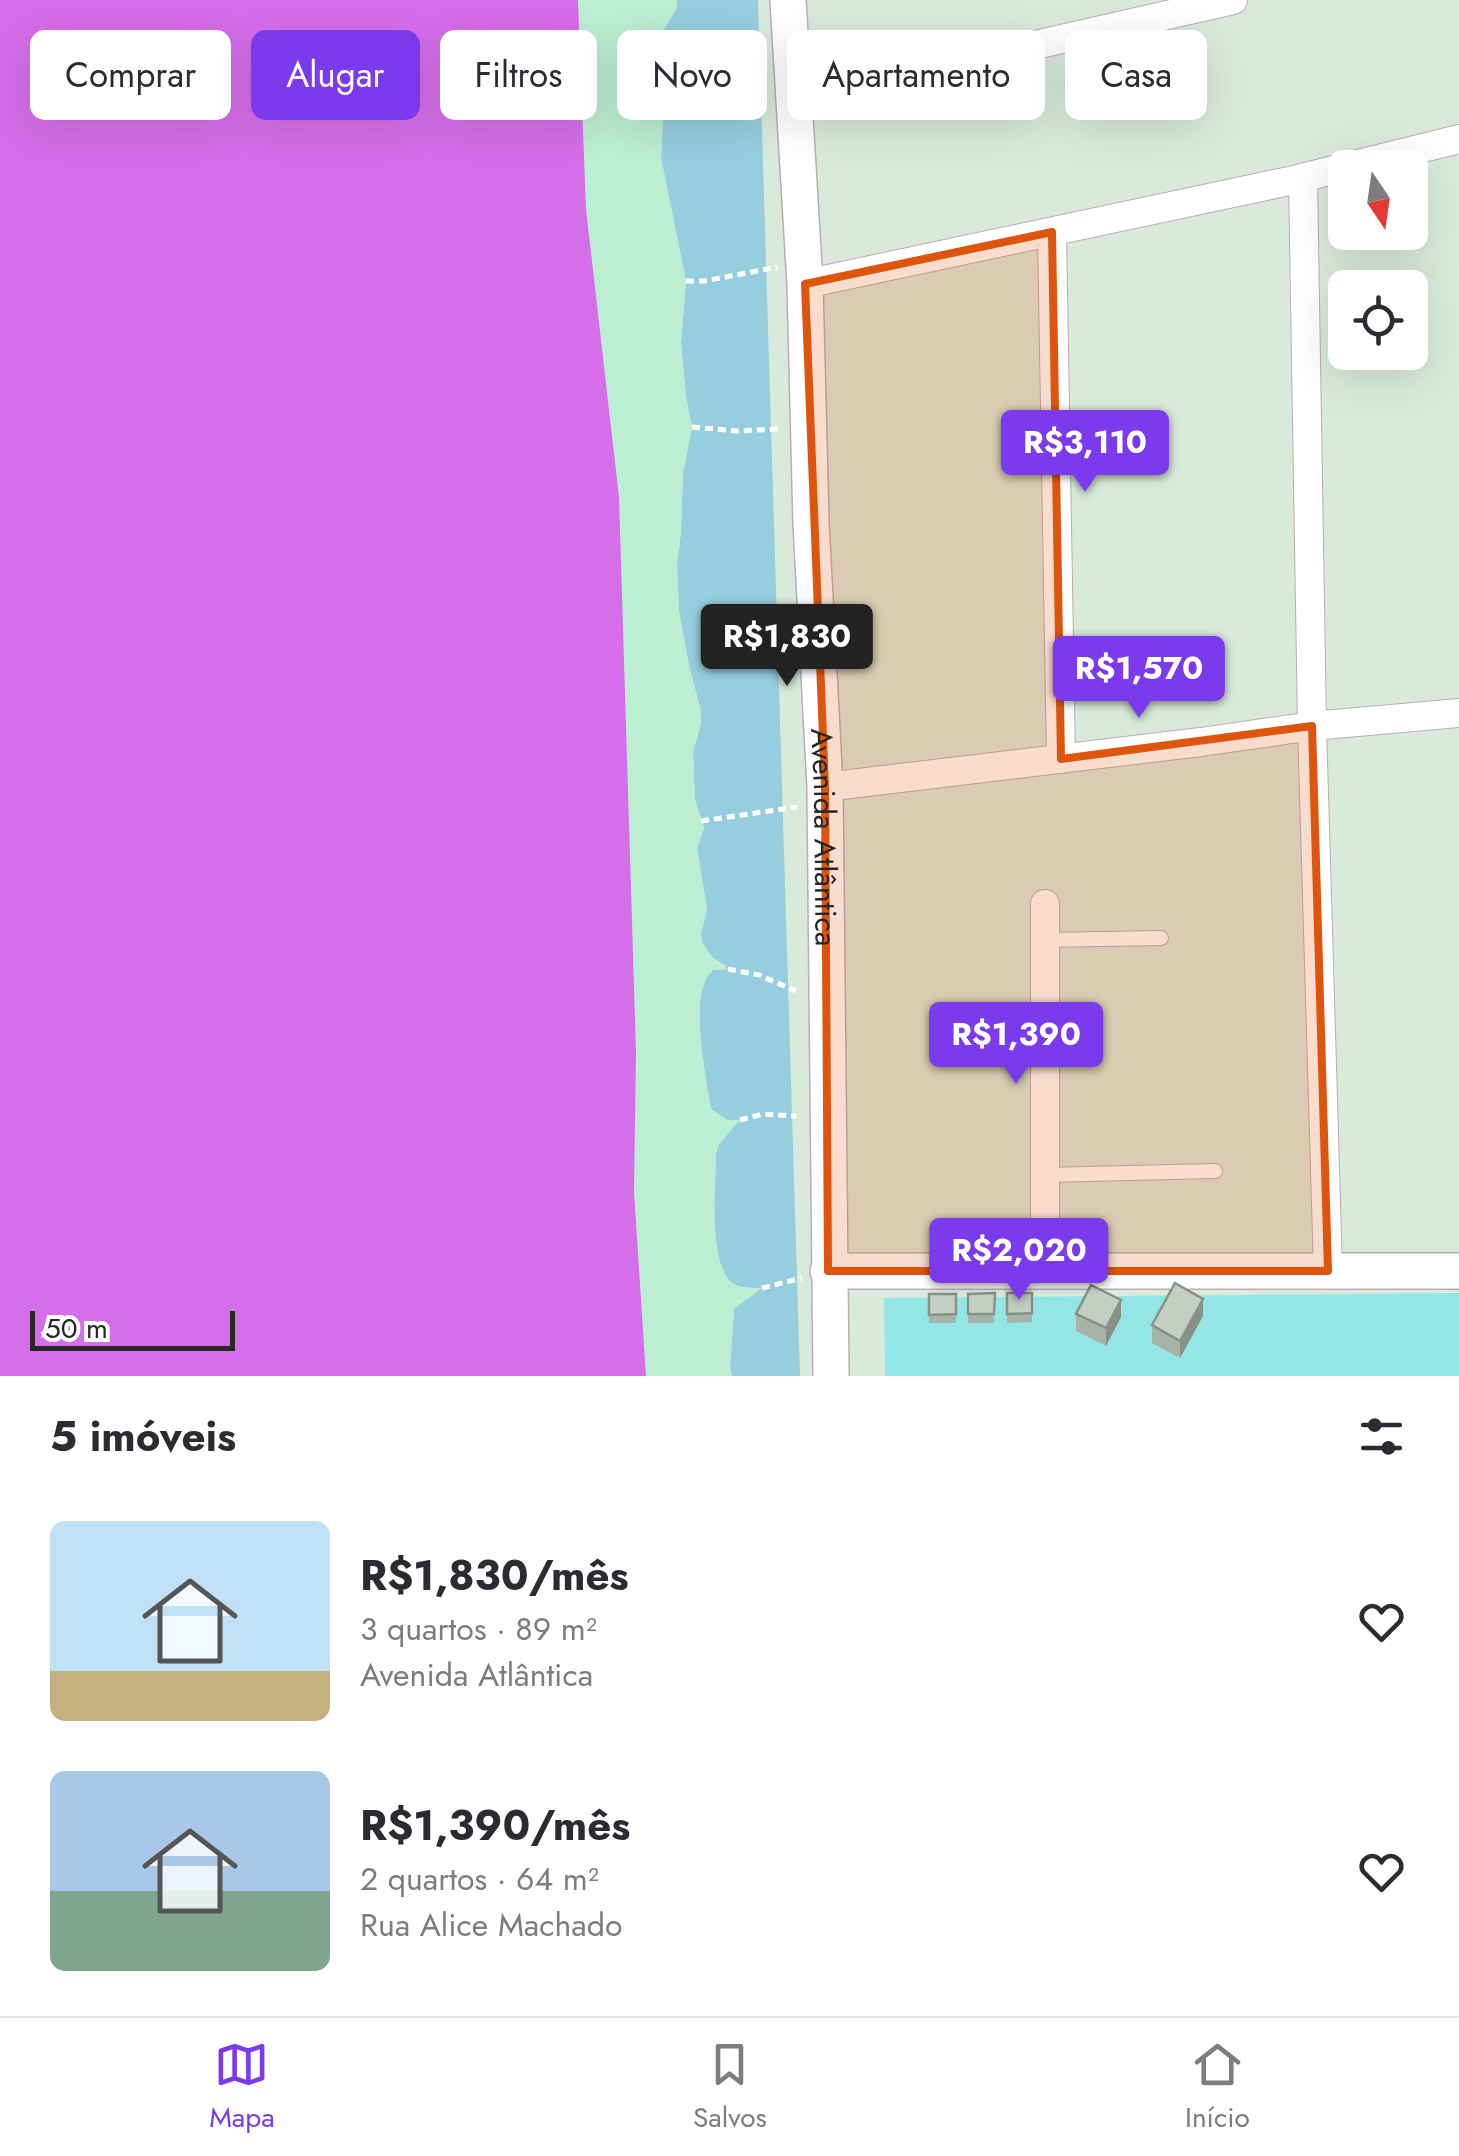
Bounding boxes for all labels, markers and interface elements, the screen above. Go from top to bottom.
chip: Comprar [30,30,231,120]
chip: Alugar [251,30,420,120]
chip: Filtros [440,30,597,120]
chip: Novo [617,30,767,120]
chip: Apartamento [787,30,1045,120]
chip: Casa [1065,30,1207,120]
north arrow [1328,150,1428,250]
map controls [1328,150,1428,370]
button: locate [1328,270,1428,370]
pin: R$3,110 [993,410,1177,495]
text: R$3,110 [1023,419,1147,465]
pin: R$1,830 [695,604,879,689]
text: R$1,830 [723,613,851,659]
pin: R$1,570 [1047,636,1231,721]
text: R$1,570 [1075,645,1203,691]
street label: Avenida Atlântica [800,727,848,947]
pin: R$1,390 [924,1002,1108,1087]
text: R$1,390 [951,1011,1081,1057]
pin: R$2,020 [927,1218,1111,1303]
text: R$2,020 [951,1227,1087,1273]
scale bar [30,1306,235,1350]
text: 50 m [45,1308,108,1349]
text: 5 imóveis [50,1406,236,1467]
icon: filters [1354,1409,1409,1464]
text: R$1,830/mês [360,1545,629,1606]
icon: home [130,1561,250,1681]
icon: heart [1354,1594,1409,1649]
text: 3 quartos · 89 m² [360,1606,597,1652]
text: Avenida Atlântica [360,1652,593,1698]
text: R$1,390/mês [360,1795,631,1856]
icon: home [130,1811,250,1931]
icon: heart [1354,1844,1409,1899]
text: 2 quartos · 64 m² [360,1856,599,1902]
text: Rua Alice Machado [360,1902,622,1948]
tab: Mapa [209,2037,275,2138]
tab: Salvos [693,2037,767,2138]
tab: Início [1185,2037,1250,2138]

